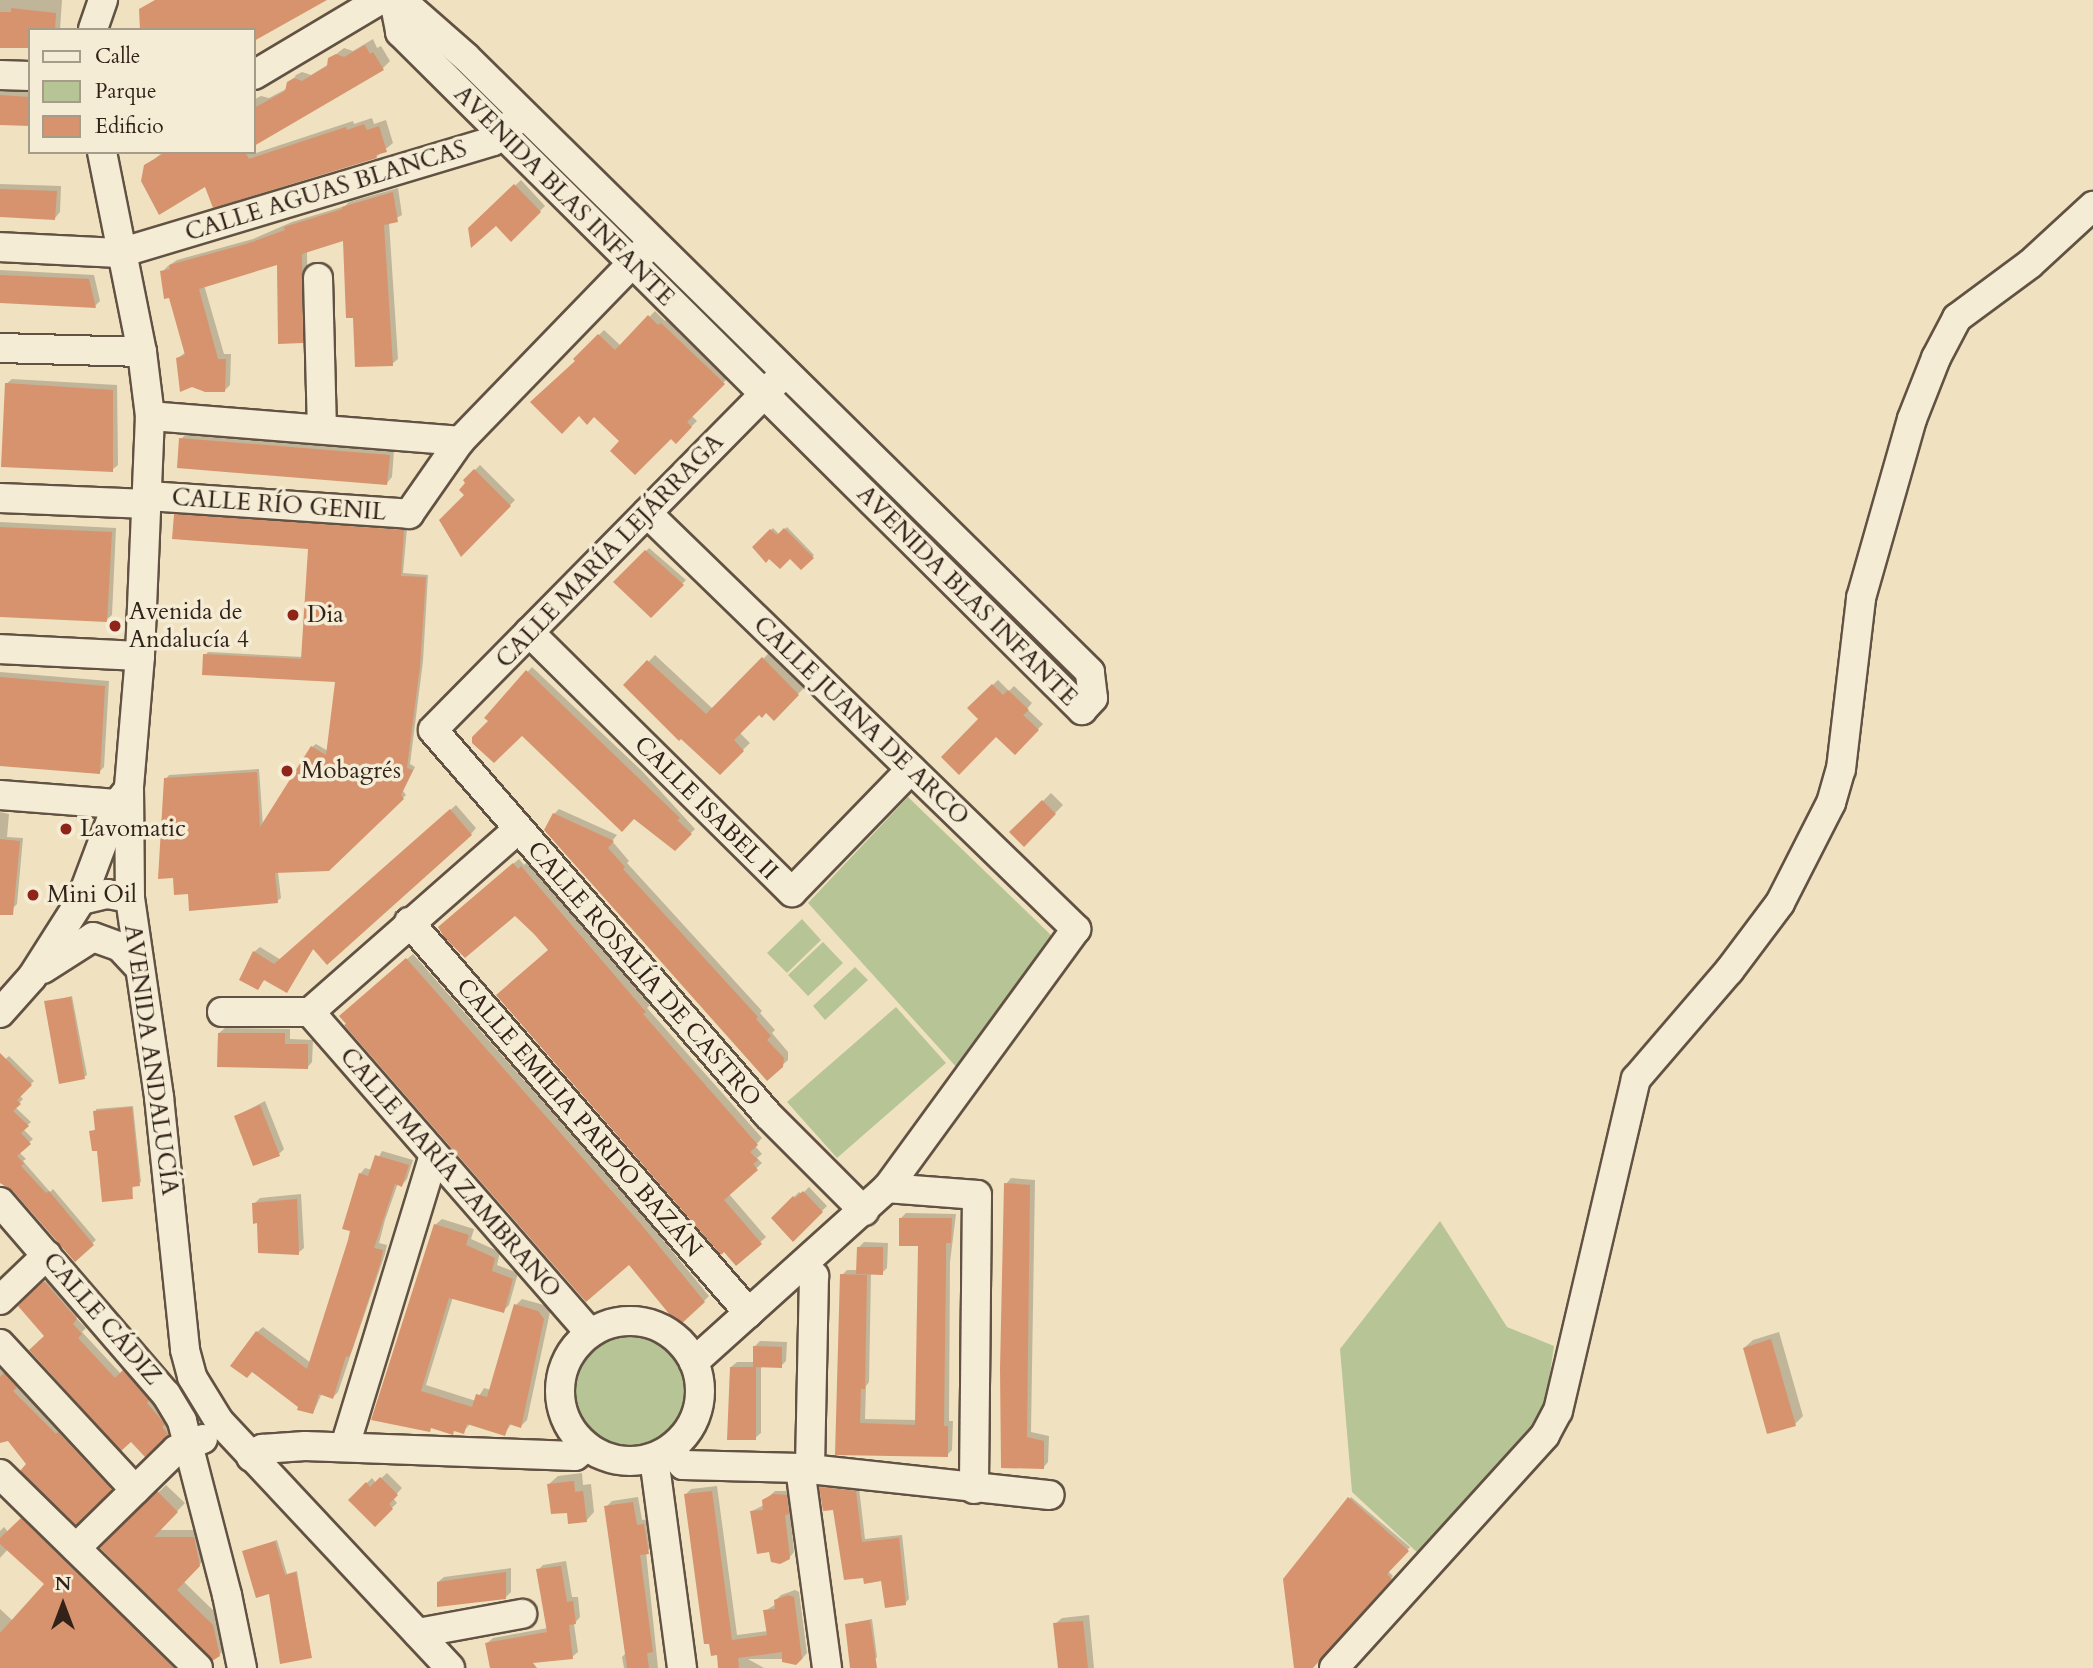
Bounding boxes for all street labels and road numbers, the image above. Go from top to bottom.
street label: AVENIDA BLAS INFANTE [448,80,680,312]
street label: CALLE AGUAS BLANCAS [182,134,470,248]
street label: CALLE MARÍA LEJÁRRAGA [490,428,730,674]
street label: AVENIDA BLAS INFANTE [851,480,1083,712]
street label: CALLE RÍO GENIL [171,483,387,527]
street label: CALLE JUANA DE ARCO [747,611,975,831]
street label: CALLE ISABEL II [628,730,784,886]
street label: CALLE ROSALÍA DE CASTRO [521,836,767,1112]
street label: AVENIDA ANDALUCÍA [118,923,184,1197]
street label: CALLE EMILIA PARDO BAZÁN [450,973,708,1263]
street label: CALLE MARÍA ZAMBRANO [334,1042,566,1304]
street label: CALLE CÁDIZ [37,1247,167,1391]

